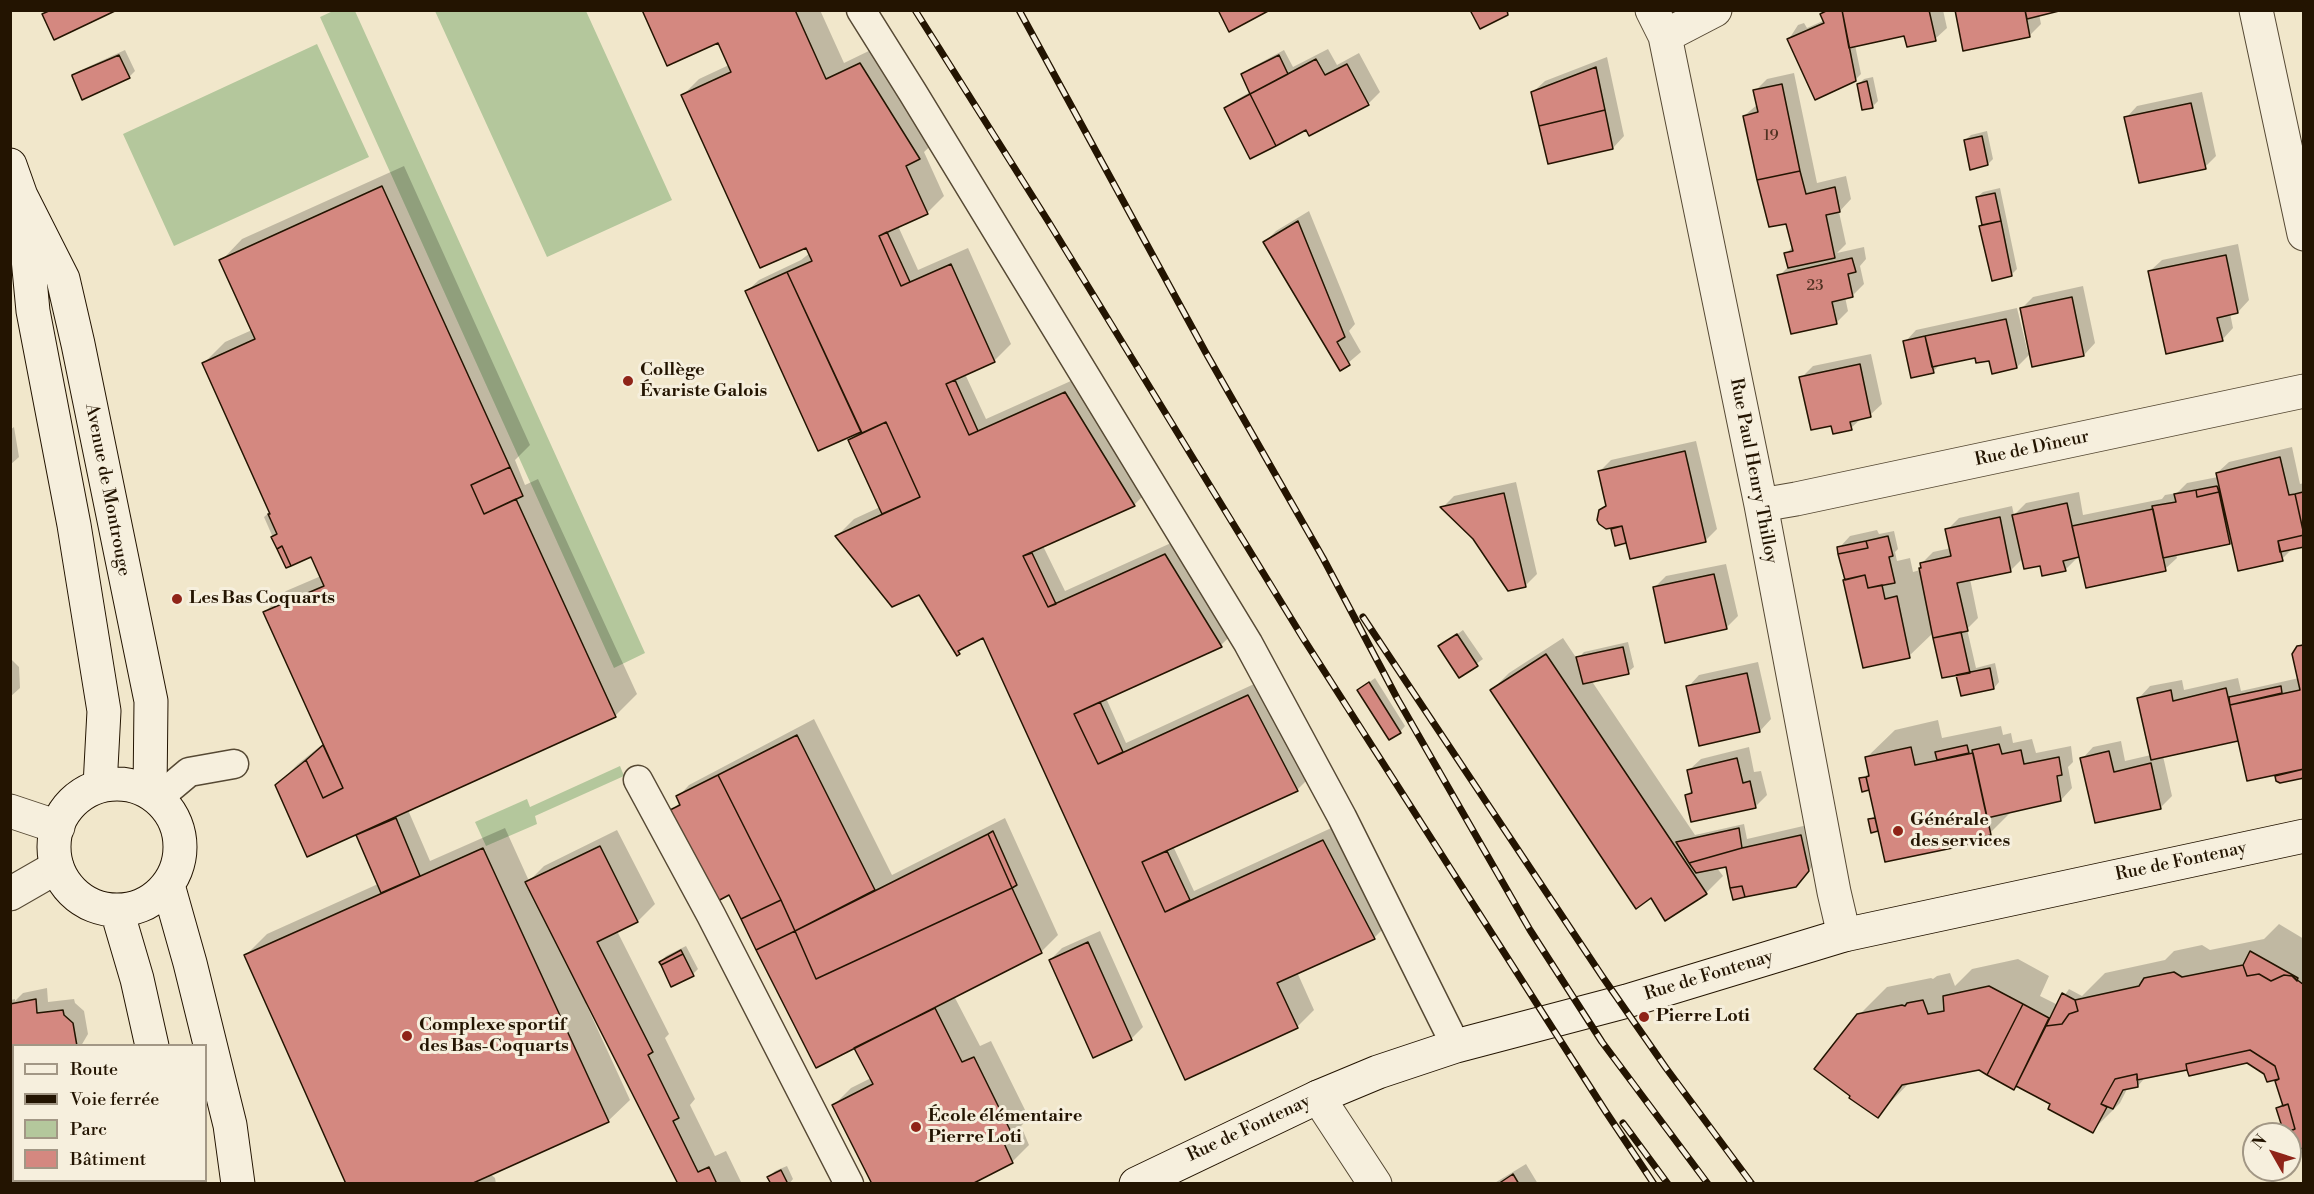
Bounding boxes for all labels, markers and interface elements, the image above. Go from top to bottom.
house number: 19 [1763,127,1779,145]
house number: 23 [1807,277,1823,295]
place label: Collège Évariste Galois [640,360,767,403]
marker: Collège Évariste Galois [621,374,635,388]
street label: Rue Paul Henry Thilloy [1724,376,1782,566]
street label: Avenue de Montrouge [80,402,134,578]
street label: Rue de Dîneur [1973,426,2091,472]
place label: Les Bas Coquarts [189,588,335,610]
marker: Les Bas Coquarts [170,592,184,606]
place label: Générale des services [1910,810,2010,852]
marker: Générale des services [1891,824,1905,838]
street label: Rue de Fontenay [2113,838,2249,886]
street label: Rue de Fontenay [1642,946,1776,1006]
place label: Pierre Loti [1656,1006,1750,1028]
marker: Pierre Loti [1637,1010,1651,1024]
place label: Complexe sportif des Bas-Coquarts [419,1015,569,1058]
marker: Complexe sportif des Bas-Coquarts [400,1029,414,1043]
legend [12,1044,207,1182]
text: Route [70,1058,118,1081]
text: Voie ferrée [70,1088,159,1111]
street label: Rue de Fontenay [1184,1091,1314,1167]
place label: École élémentaire Pierre Loti [928,1106,1082,1148]
text: Parc [70,1118,107,1141]
marker: École élémentaire Pierre Loti [909,1120,923,1134]
north arrow [2242,1122,2302,1182]
text: N [2248,1131,2271,1153]
text: Bâtiment [70,1148,146,1171]

